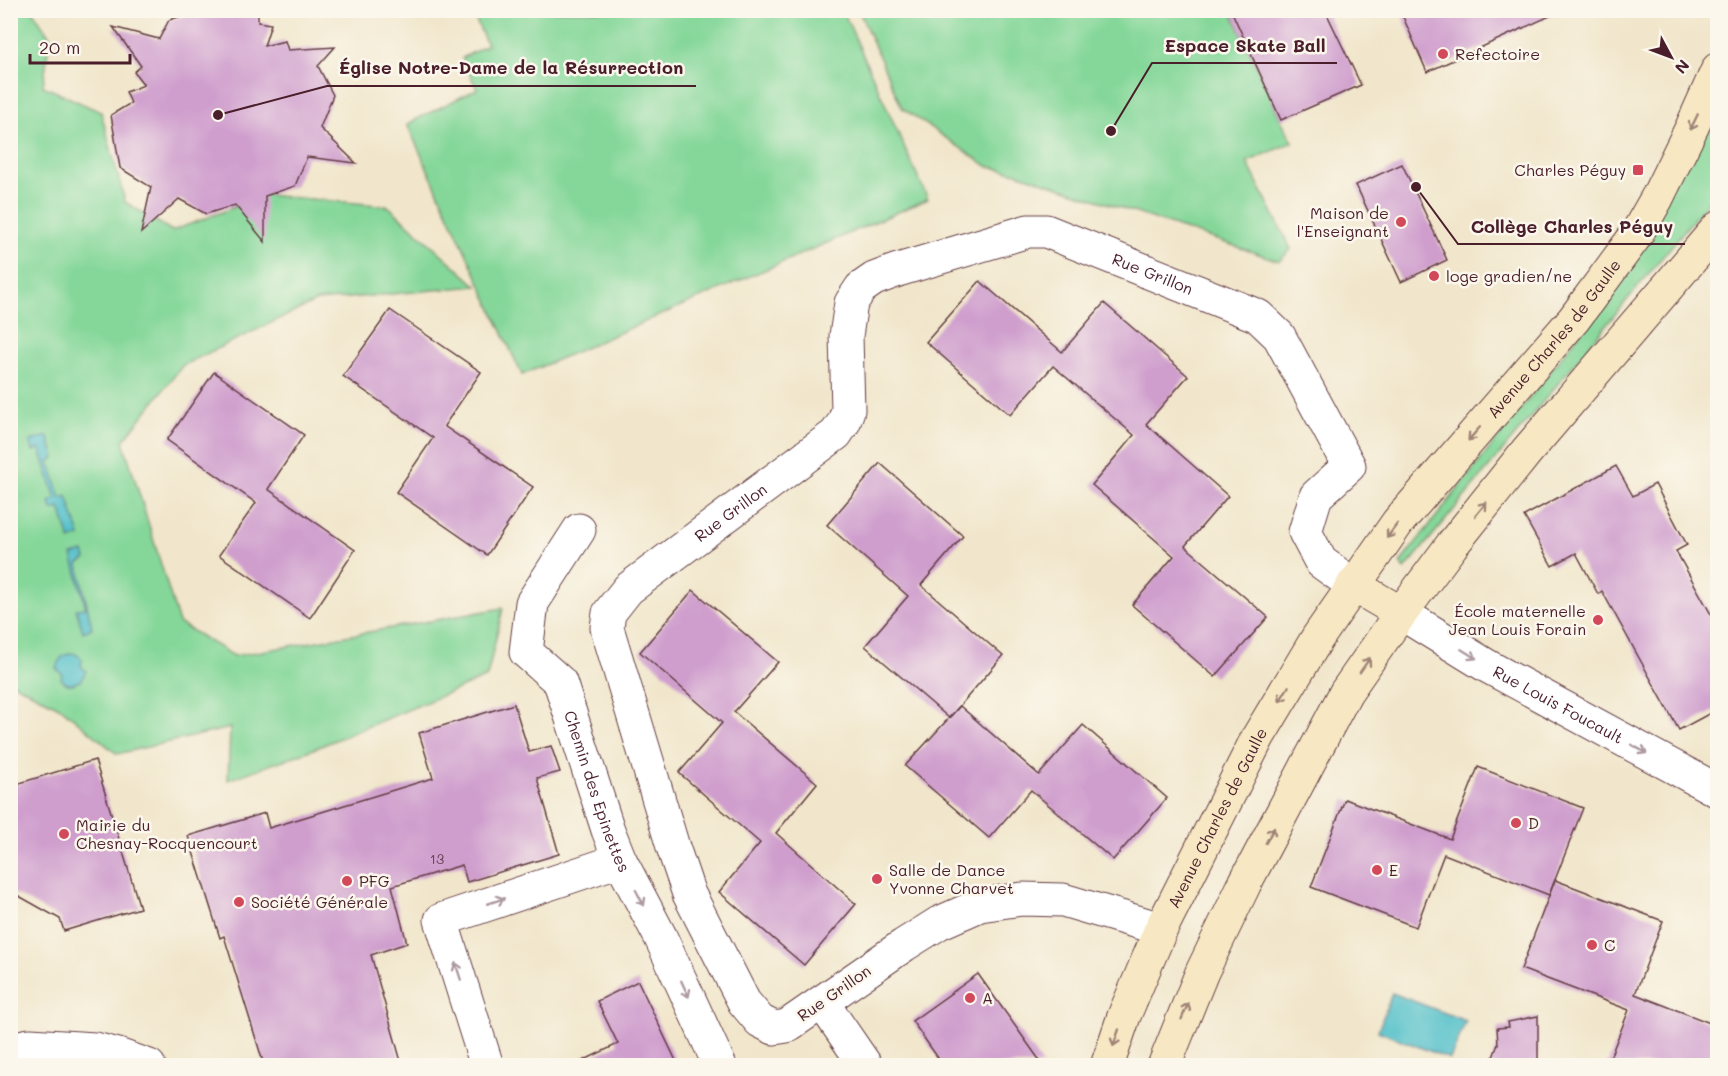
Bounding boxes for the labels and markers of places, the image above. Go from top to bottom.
callout: Espace Skate Ball [1152,27,1337,63]
place label: Refectoire [1455,43,1540,64]
marker: Refectoire [1436,47,1450,61]
callout: Église Notre-Dame de la Résurrection [327,50,696,86]
place label: Charles Péguy [1514,159,1626,180]
marker: Charles Péguy [1631,163,1645,177]
place label: Maison de l'Enseignant [1297,202,1389,241]
callout: Collège Charles Péguy [1458,208,1685,244]
marker: Maison de l'Enseignant [1394,215,1408,229]
place label: loge gradien/ne [1446,265,1572,286]
marker: loge gradien/ne [1427,269,1441,283]
place label: École maternelle Jean Louis Forain [1449,600,1586,639]
marker: École maternelle Jean Louis Forain [1591,613,1605,627]
place label: D [1528,812,1539,833]
place label: Mairie du Chesnay-Rocquencourt [76,814,258,853]
marker: D [1509,816,1523,830]
marker: Mairie du Chesnay-Rocquencourt [57,827,71,841]
place label: Salle de Dance Yvonne Charvet [889,859,1014,898]
place label: E [1389,859,1398,880]
marker: E [1370,863,1384,877]
place label: PFG [359,870,390,891]
marker: Salle de Dance Yvonne Charvet [870,872,884,886]
marker: PFG [340,874,354,888]
place label: Société Générale [251,891,388,912]
marker: Société Générale [232,895,246,909]
place label: C [1604,934,1615,955]
marker: C [1585,938,1599,952]
place label: A [982,987,993,1008]
marker: A [963,991,977,1005]

